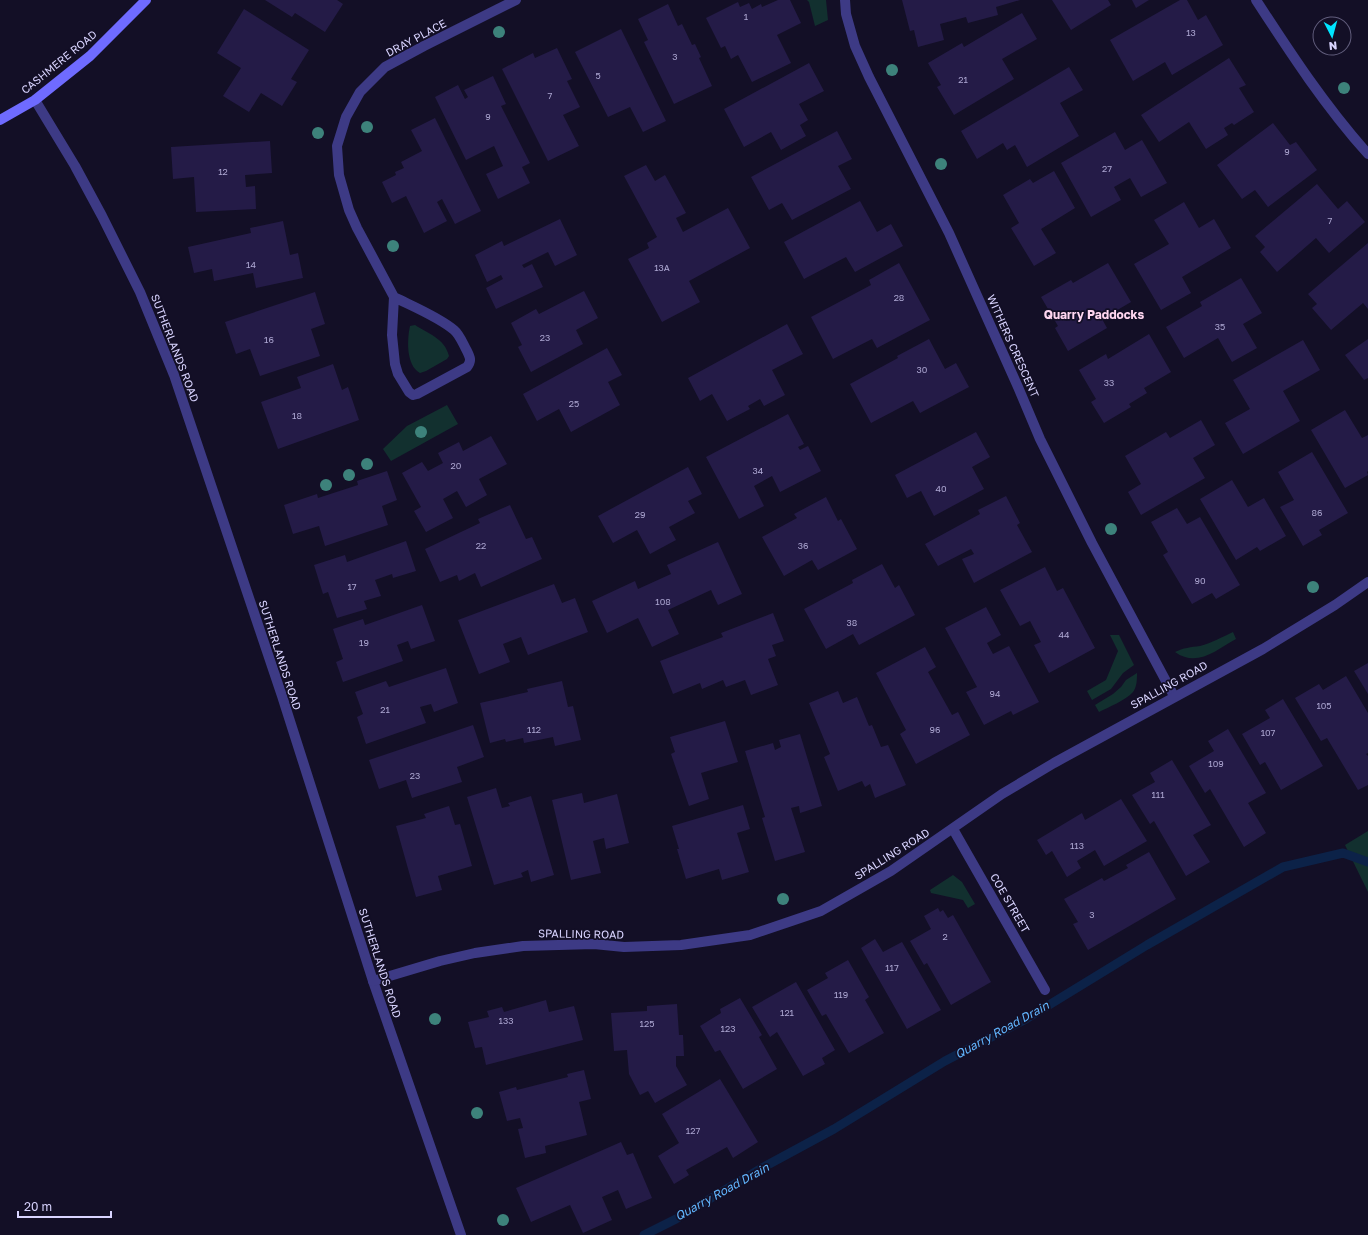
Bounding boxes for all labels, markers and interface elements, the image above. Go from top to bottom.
house number: 1 [744,11,749,22]
street label: DRAY PLACE [383,16,448,59]
north arrow [1312,16,1352,56]
street label: CASHMERE ROAD [18,27,99,96]
house number: 13 [1186,27,1196,38]
text: N [1328,40,1338,53]
house number: 3 [672,51,678,62]
house number: 5 [595,70,601,81]
house number: 21 [958,74,968,85]
house number: 7 [548,90,553,101]
house number: 9 [485,111,491,122]
house number: 9 [1284,146,1290,157]
house number: 27 [1102,163,1112,174]
house number: 12 [218,166,228,177]
house number: 7 [1328,215,1333,226]
house number: 14 [246,259,256,270]
house number: 13A [654,262,670,273]
street label: SUTHERLANDS ROAD [149,292,202,404]
house number: 28 [894,292,904,303]
street label: WITHERS CRESCENT [985,292,1042,399]
district label: Quarry Paddocks [1044,307,1145,322]
house number: 35 [1215,321,1225,332]
house number: 23 [540,332,550,343]
house number: 16 [264,334,274,345]
house number: 30 [917,364,928,375]
house number: 33 [1104,377,1114,388]
house number: 25 [569,398,579,409]
house number: 18 [292,410,302,421]
house number: 20 [451,460,462,471]
house number: 34 [753,465,764,476]
house number: 40 [935,483,947,494]
house number: 86 [1312,507,1322,518]
house number: 29 [635,509,645,520]
house number: 22 [476,540,486,551]
house number: 36 [798,540,808,551]
house number: 90 [1194,575,1206,586]
house number: 17 [347,581,357,592]
house number: 108 [655,596,671,607]
street label: SUTHERLANDS ROAD [257,598,304,712]
house number: 38 [847,617,857,628]
house number: 44 [1059,629,1070,640]
house number: 19 [359,637,369,648]
street label: SPALLING ROAD [1128,658,1210,711]
house number: 94 [990,688,1001,699]
house number: 105 [1316,700,1332,711]
house number: 21 [380,704,390,715]
house number: 112 [527,724,541,735]
house number: 96 [930,724,940,735]
house number: 107 [1261,727,1276,738]
house number: 109 [1208,758,1224,769]
house number: 23 [410,770,420,781]
house number: 111 [1151,789,1165,800]
street label: SPALLING ROAD [852,825,932,882]
house number: 113 [1070,840,1084,851]
street label: COE STREET [988,871,1033,935]
street label: SUTHERLANDS ROAD [357,906,404,1020]
house number: 3 [1089,909,1095,920]
street label: SPALLING ROAD [538,926,624,941]
house number: 2 [942,931,948,942]
house number: 117 [885,962,899,973]
house number: 119 [834,989,848,1000]
water label: Quarry Road Drain [952,997,1052,1062]
house number: 121 [780,1007,795,1018]
house number: 133 [499,1015,513,1026]
house number: 125 [640,1018,654,1029]
house number: 123 [721,1023,735,1034]
house number: 127 [686,1125,700,1136]
water label: Quarry Road Drain [672,1159,772,1224]
scale bar [18,1193,111,1219]
text: 20 m [24,1199,52,1214]

